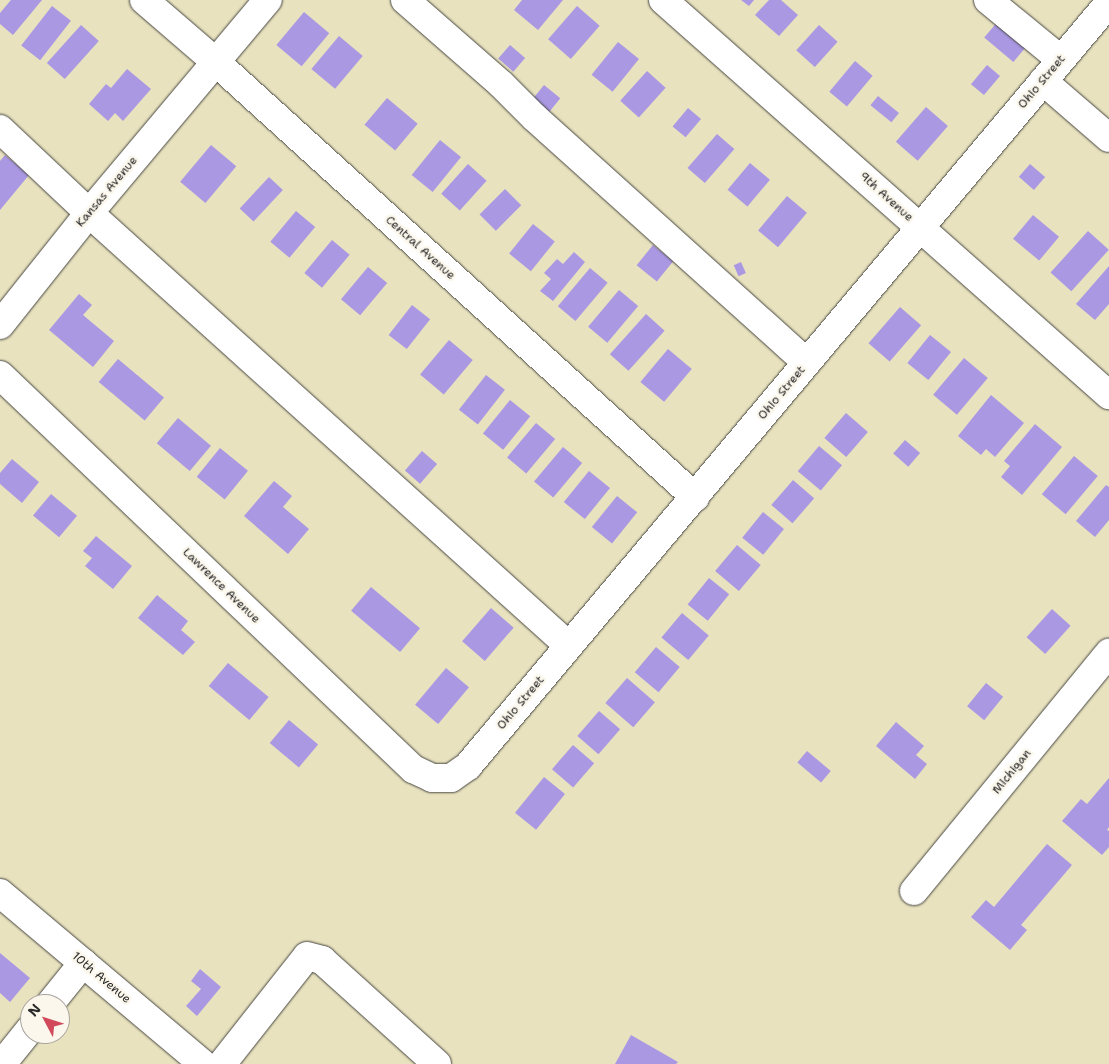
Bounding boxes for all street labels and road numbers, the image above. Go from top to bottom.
street label: Ohio Street [1015,52,1069,112]
street label: Kansas Avenue [73,154,141,230]
street label: 9th Avenue [856,169,916,225]
street label: Central Avenue [382,213,458,283]
street label: Ohio Street [755,363,809,423]
street label: Lawrence Avenue [179,545,263,627]
street label: Ohio Street [494,673,548,733]
street label: Michigan [990,747,1034,797]
street label: 10th Avenue [69,949,133,1007]

